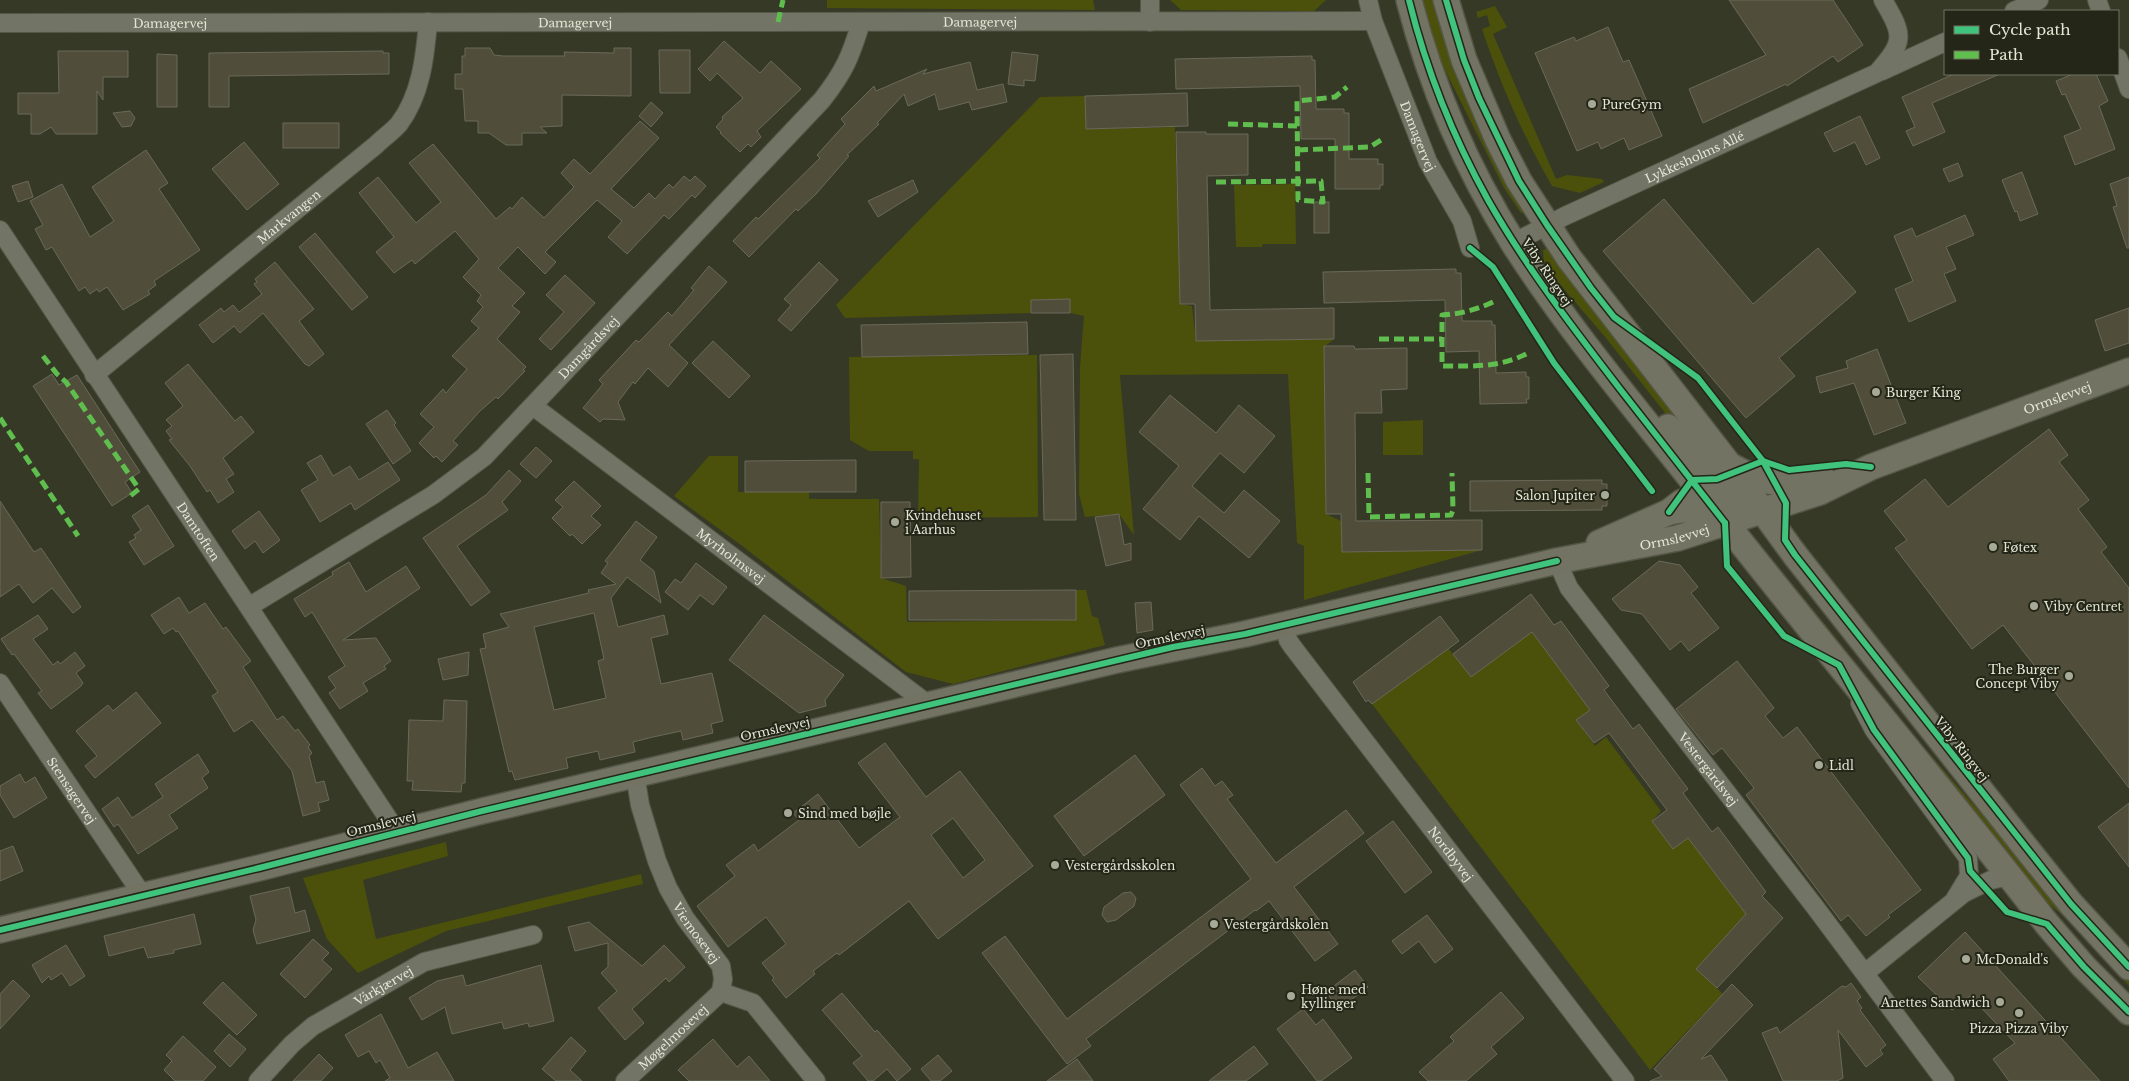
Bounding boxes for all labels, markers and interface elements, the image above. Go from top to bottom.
legend [1944,10,2119,75]
street label: Damagervej [943,14,1017,29]
street label: Damagervej [133,15,207,30]
street label: Damagervej [538,15,612,30]
text: Cycle path [1989,20,2071,39]
text: Path [1989,45,2023,64]
place label: PureGym [1602,97,1662,112]
marker: PureGym [1586,98,1598,110]
street label: Damagervej [1397,99,1439,174]
street label: Lykkesholms Allé [1642,127,1747,186]
street label: Markvangen [254,186,323,247]
street label: Viby Ringvej [1518,234,1575,309]
street label: Damgårdsvej [555,313,621,382]
street label: Ormslevvej [2021,378,2093,417]
place label: Burger King [1886,385,1961,400]
marker: Burger King [1870,386,1882,398]
place label: Salon Jupiter [1515,488,1595,503]
marker: Salon Jupiter [1599,489,1611,501]
street label: Damtoften [174,499,223,564]
place label: Kvindehuset i Aarhus [905,508,982,537]
marker: Kvindehuset i Aarhus [889,516,901,528]
street label: Ormslevvej [1638,521,1711,553]
street label: Myrholmsvej [694,525,768,586]
place label: Føtex [2003,540,2038,555]
marker: Føtex [1987,541,1999,553]
place label: Viby Centret [2043,599,2123,614]
marker: Viby Centret [2028,600,2040,612]
street label: Ormslevvej [1134,622,1206,652]
place label: The Burger Concept Viby [1976,662,2059,691]
marker: The Burger Concept Viby [2063,670,2075,682]
street label: Viby Ringvej [1931,713,1992,784]
street label: Ormslevvej [739,714,811,744]
street label: Vestergårdsvej [1675,729,1741,809]
street label: Stensagervej [44,754,100,826]
place label: Lidl [1829,758,1854,773]
marker: Lidl [1813,759,1825,771]
place label: Sind med bøjle [798,806,891,821]
marker: Sind med bøjle [782,807,794,819]
street label: Ormslevvej [345,808,417,840]
street label: Nordbyvej [1425,823,1477,884]
place label: Vestergårdsskolen [1064,858,1175,873]
marker: Vestergårdsskolen [1049,859,1061,871]
street label: Viemosevej [670,899,723,966]
place label: Vestergårdskolen [1223,917,1329,932]
marker: Vestergårdskolen [1208,918,1220,930]
place label: McDonald's [1976,952,2048,967]
marker: McDonald's [1960,953,1972,965]
street label: Vårkjærvej [350,963,415,1009]
place label: Høne med kyllinger [1301,982,1366,1011]
marker: Høne med kyllinger [1285,990,1297,1002]
place label: Anettes Sandwich [1880,995,1990,1010]
marker: Anettes Sandwich [1994,996,2006,1008]
street label: Møgelmosevej [635,1001,710,1073]
marker: Pizza Pizza Viby [2013,1007,2025,1019]
place label: Pizza Pizza Viby [1969,1021,2069,1036]

